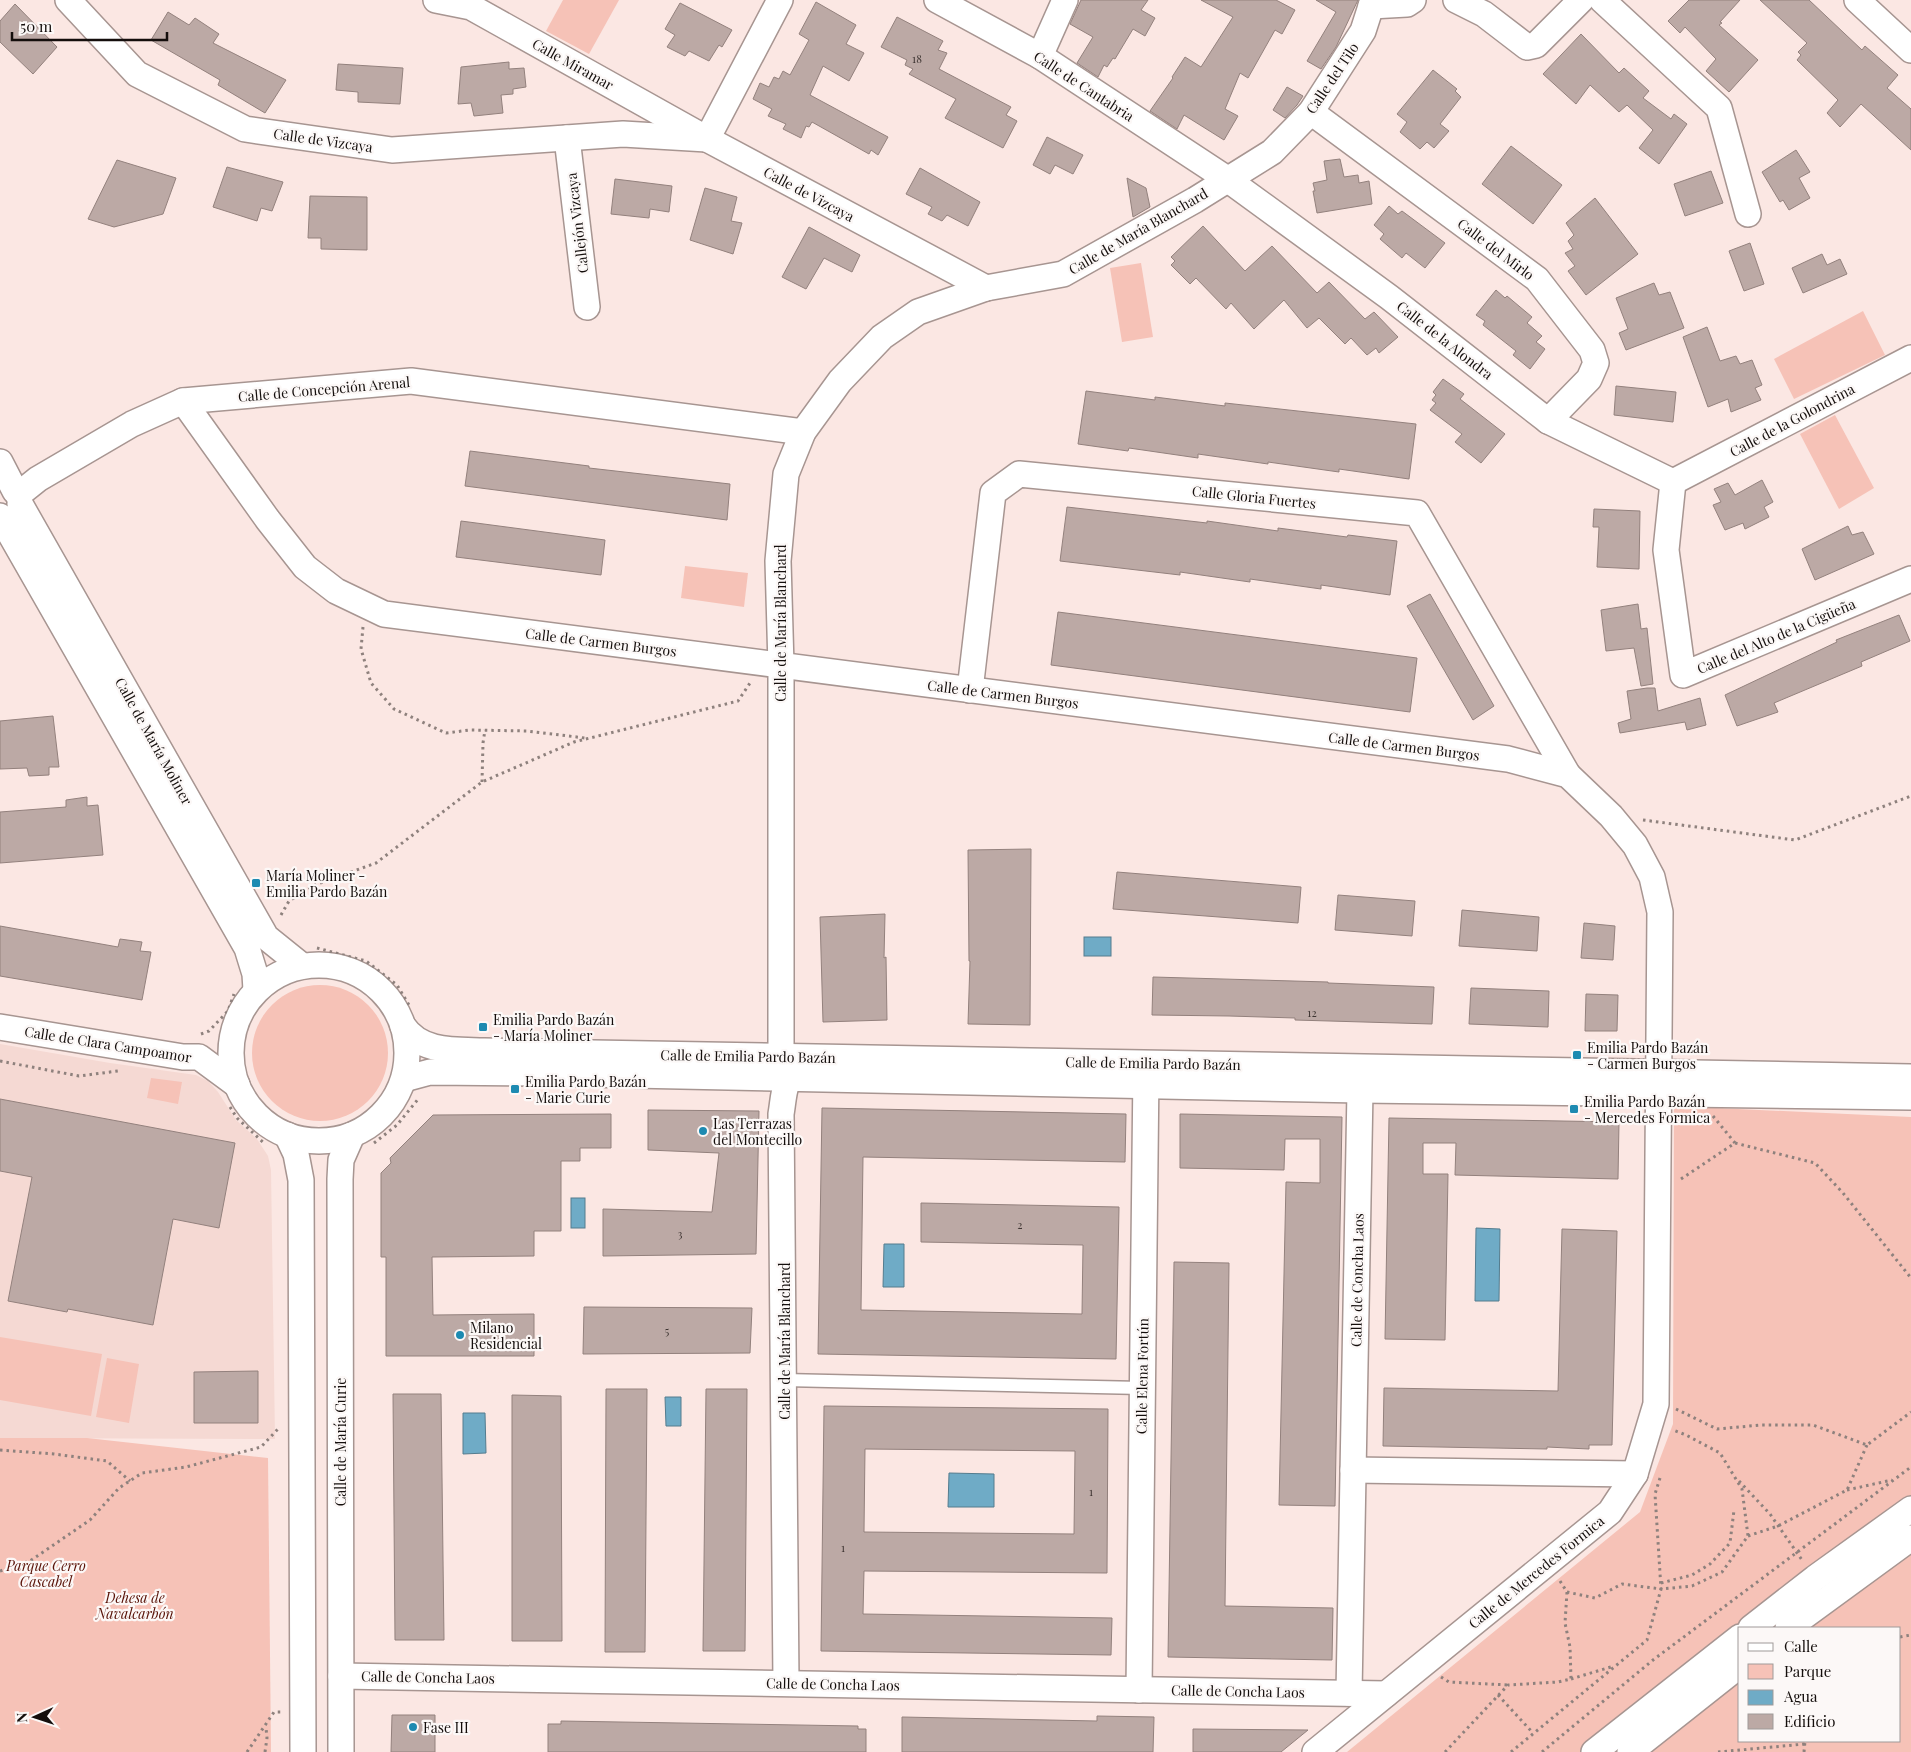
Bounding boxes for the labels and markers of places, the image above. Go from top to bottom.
place label: María Moliner - Emilia Pardo Bazán [266,866,388,901]
marker: María Moliner - Emilia Pardo Bazán [250,877,262,889]
place label: Emilia Pardo Bazán - María Moliner [493,1010,615,1045]
marker: Emilia Pardo Bazán - María Moliner [477,1021,489,1033]
place label: Emilia Pardo Bazán - Carmen Burgos [1587,1038,1709,1073]
marker: Emilia Pardo Bazán - Carmen Burgos [1571,1049,1583,1061]
place label: Emilia Pardo Bazán - Marie Curie [525,1072,647,1107]
marker: Emilia Pardo Bazán - Marie Curie [509,1083,521,1095]
place label: Emilia Pardo Bazán - Mercedes Formica [1584,1092,1710,1127]
marker: Emilia Pardo Bazán - Mercedes Formica [1568,1103,1580,1115]
place label: Las Terrazas del Montecillo [713,1114,802,1149]
marker: Las Terrazas del Montecillo [697,1125,709,1137]
place label: Milano Residencial [470,1318,542,1353]
marker: Milano Residencial [454,1329,466,1341]
place label: Fase III [423,1718,469,1737]
marker: Fase III [407,1721,419,1733]

